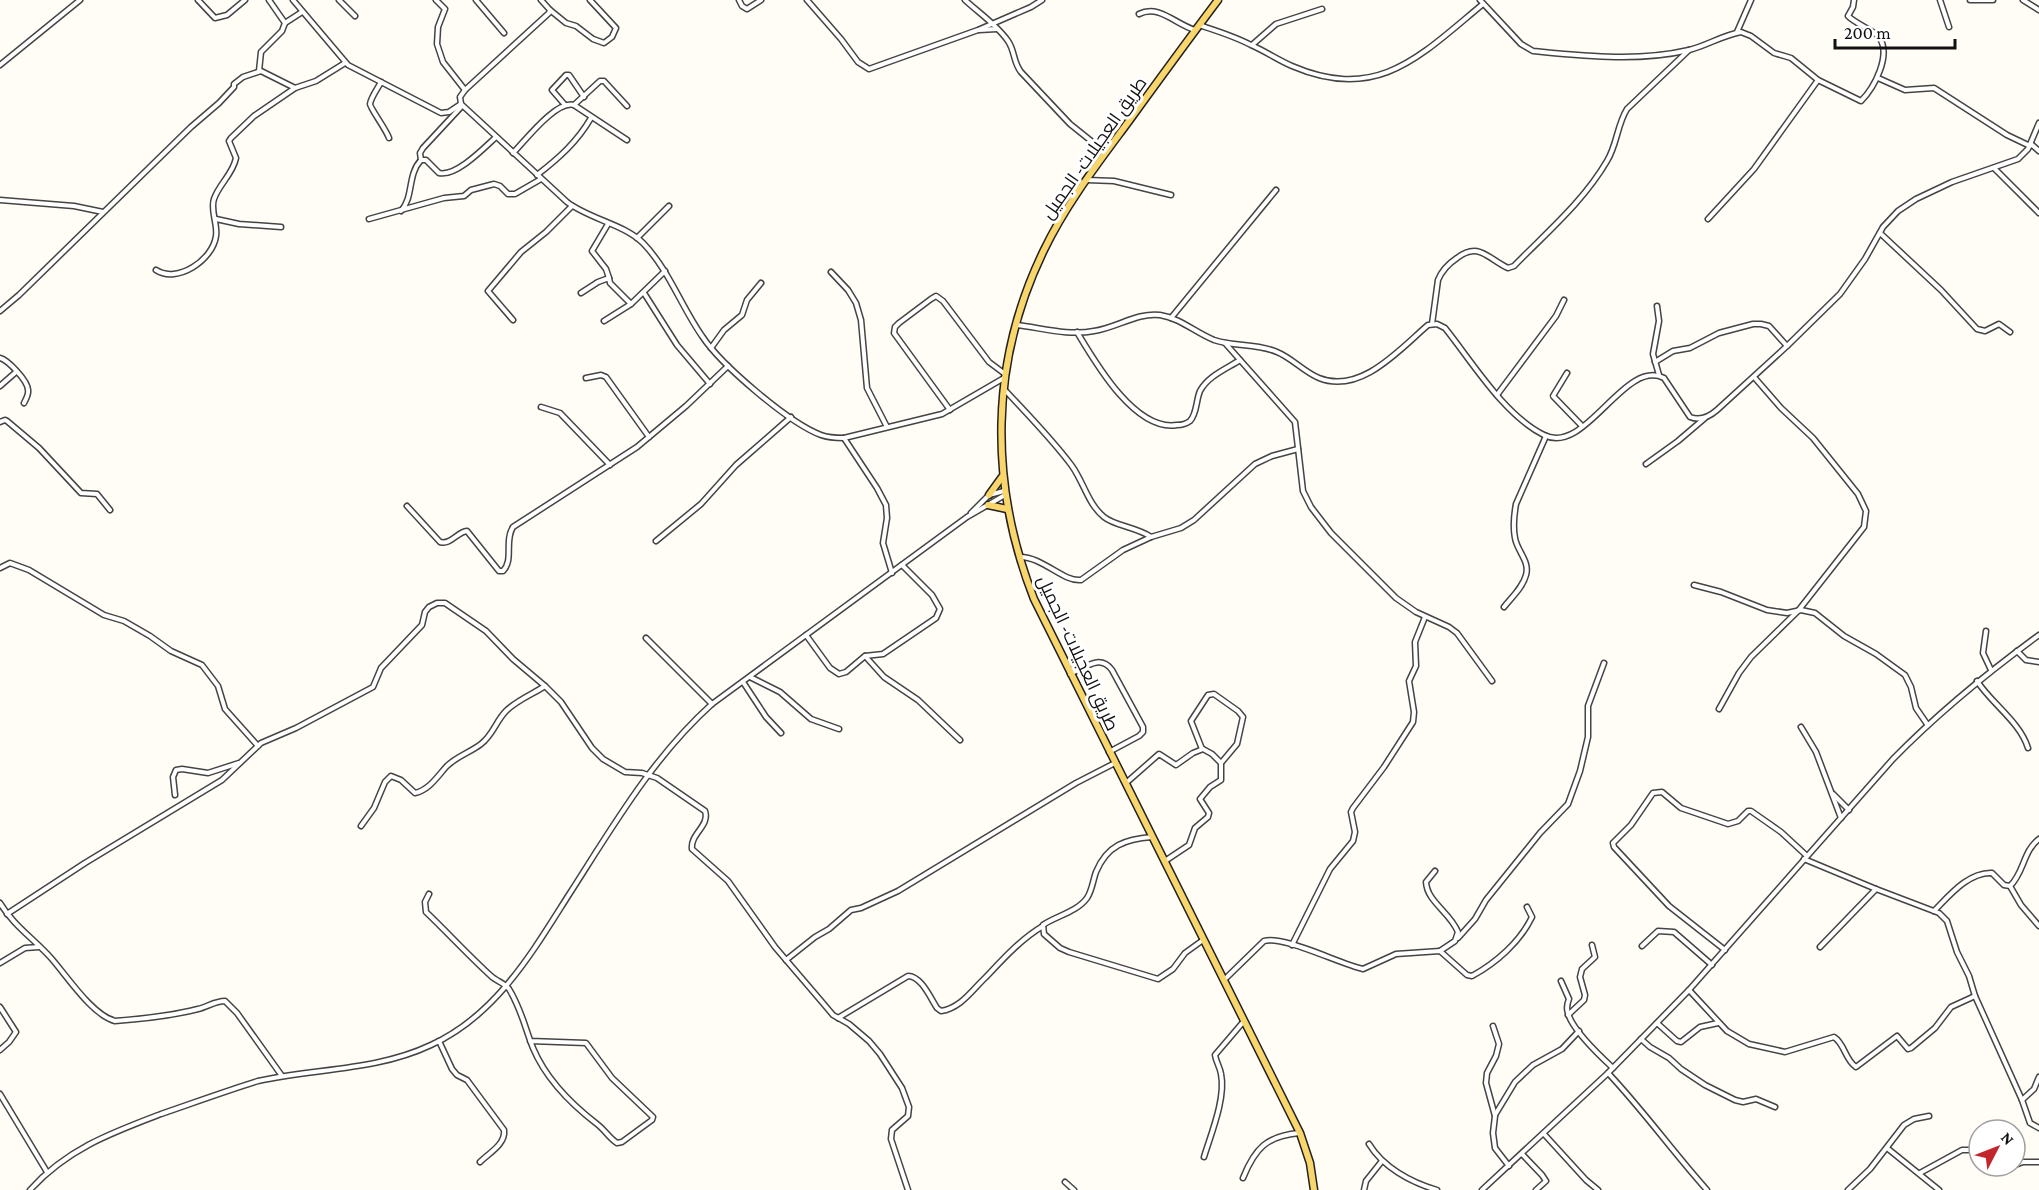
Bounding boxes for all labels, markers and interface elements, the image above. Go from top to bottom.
scale bar [1835,12,1955,50]
text: 200 m [1844,23,1891,43]
street label: طريق العجيلات- الجميل [1037,73,1152,224]
street label: طريق العجيلات- الجميل [1031,572,1123,735]
north arrow [1967,1118,2027,1178]
text: N [1998,1129,2018,1148]

